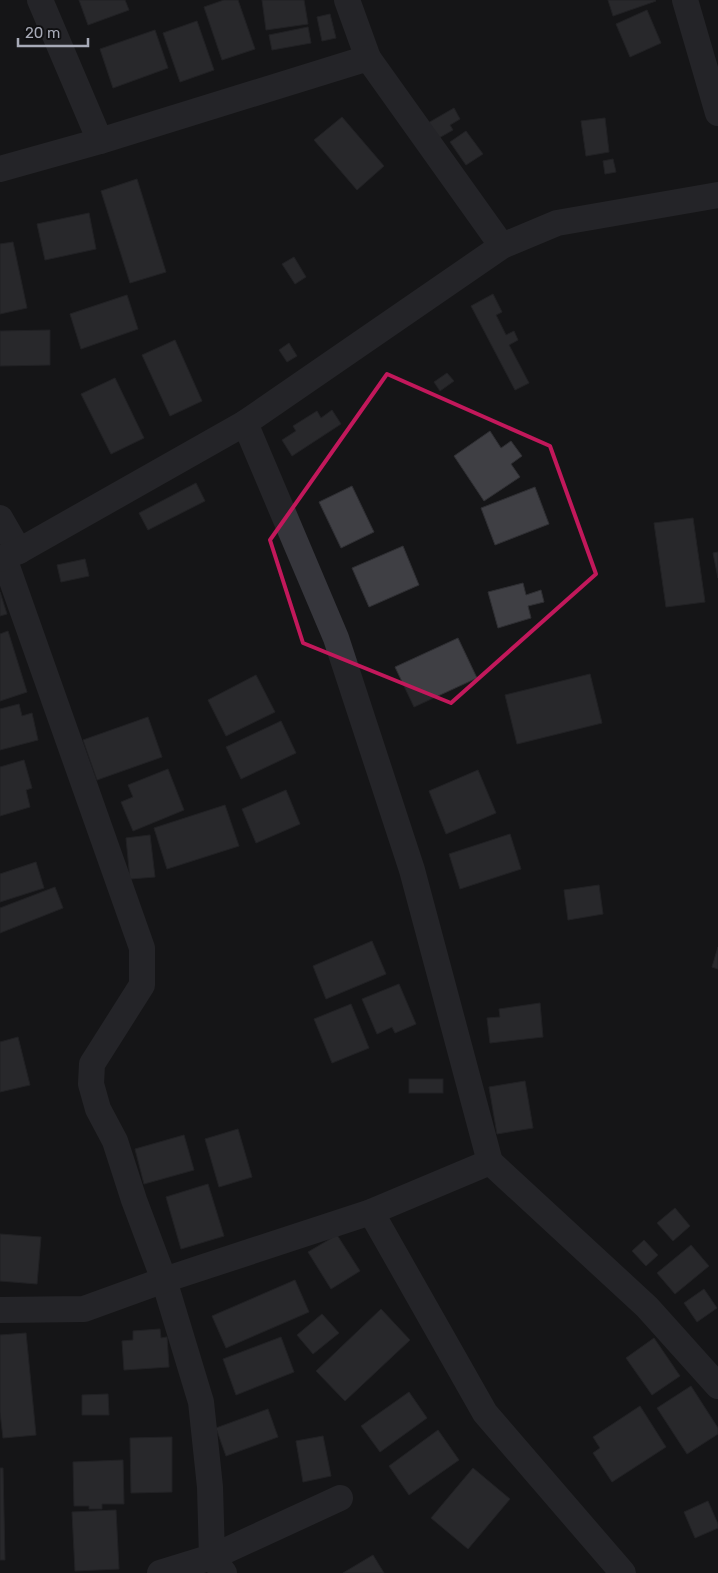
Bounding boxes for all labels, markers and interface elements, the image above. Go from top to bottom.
scale bar [18,15,88,47]
text: 20 m [25,24,60,42]

